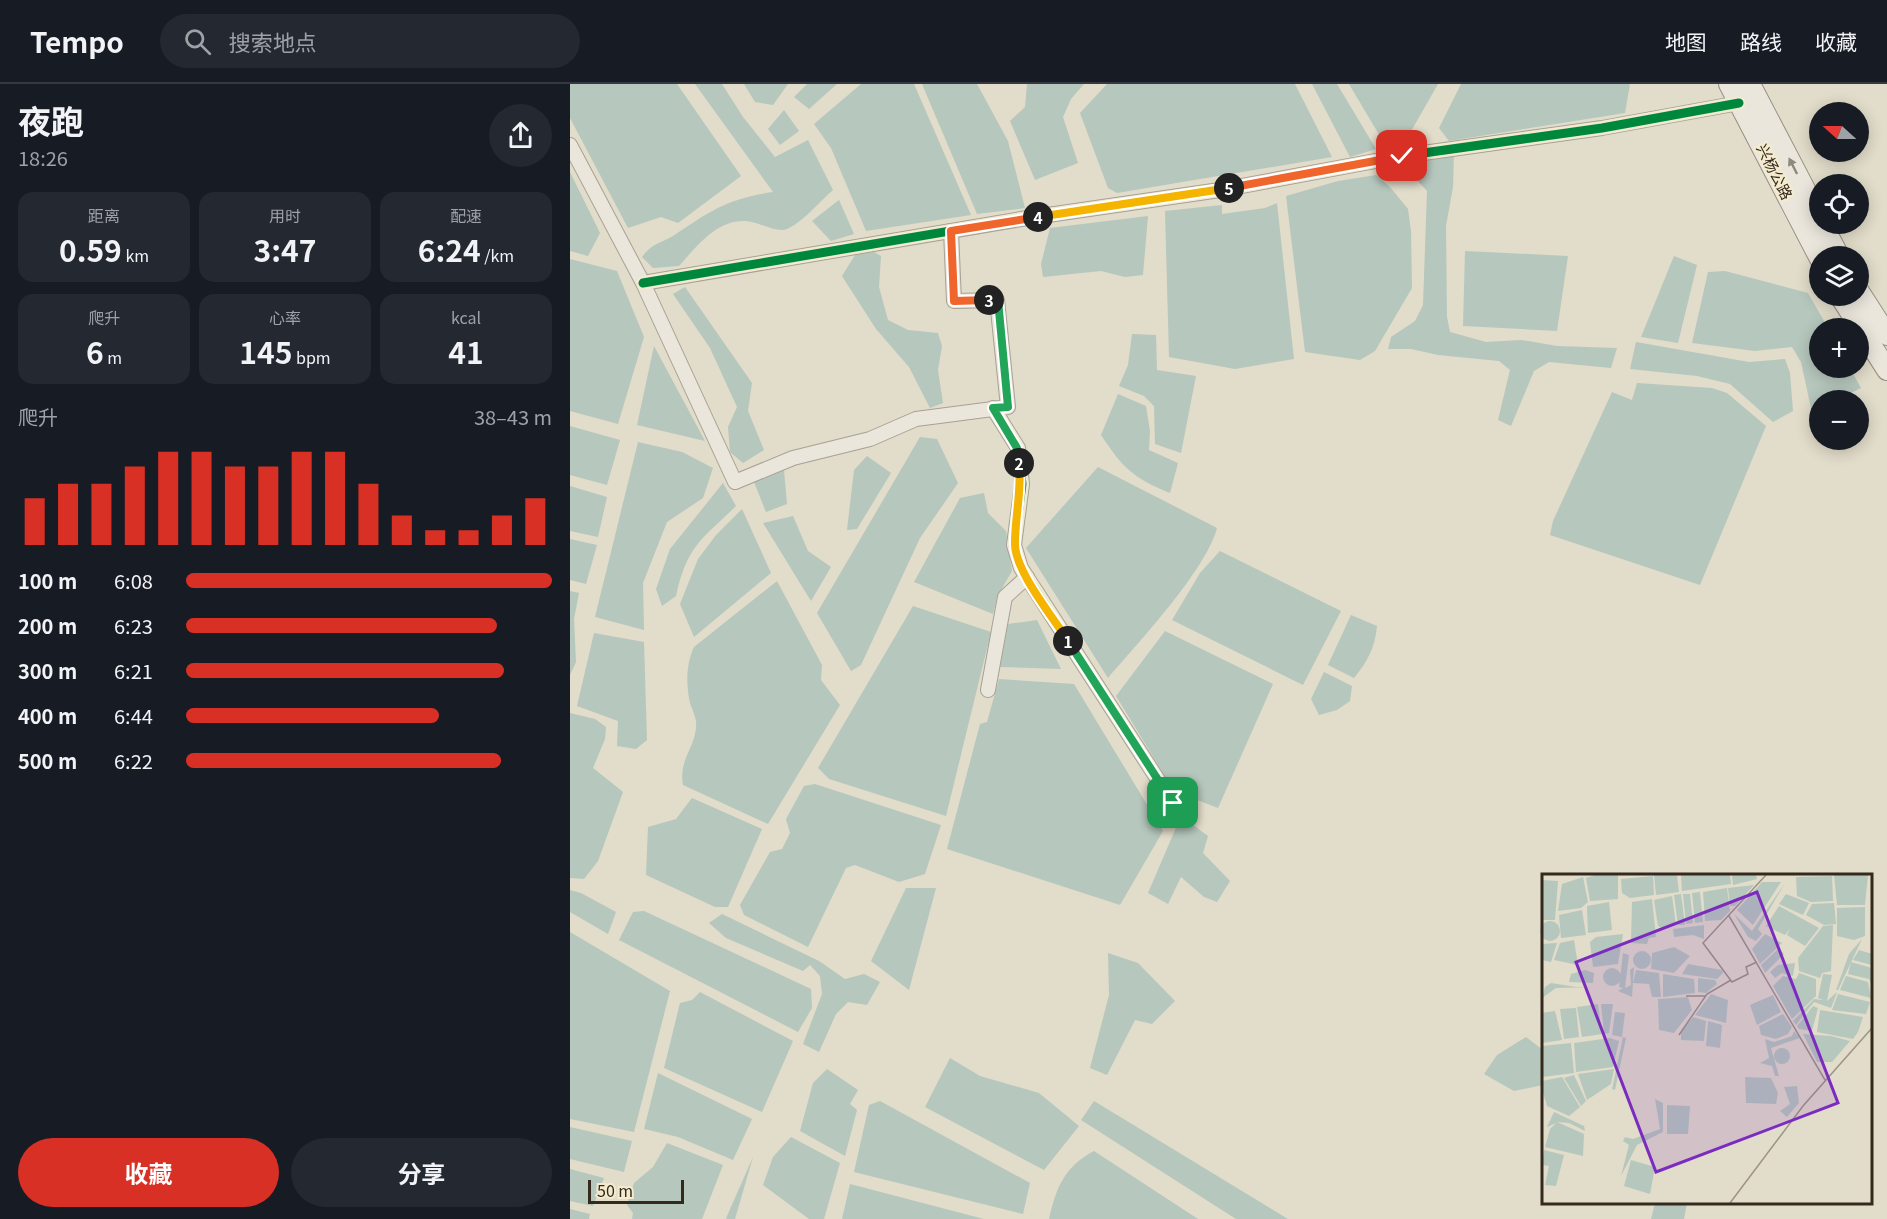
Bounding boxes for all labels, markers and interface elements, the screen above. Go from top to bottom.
search box [160,14,580,68]
text: Tempo [30,21,124,61]
icon: search [181,25,214,58]
text: 搜索地点 [229,25,317,57]
text: 地图 [1665,26,1707,56]
text: 路线 [1740,26,1782,56]
text: 收藏 [1815,26,1857,56]
text: 夜跑 [18,96,84,144]
north arrow [1809,102,1869,162]
map controls [1809,102,1869,450]
button: share [489,104,552,167]
pin [1376,130,1427,181]
icon: check [1385,139,1418,172]
street label: 兴杨公路 [1752,140,1798,203]
text: 18:26 [18,143,68,172]
one-way arrow [1788,158,1797,175]
pin: 5 [1214,173,1244,203]
button: locate [1809,174,1869,234]
text: 5 [1224,176,1234,200]
pin: 4 [1023,202,1053,232]
text: 距离 [88,203,120,227]
text: 用时 [269,203,301,227]
text: 配速 [450,203,482,227]
text: 4 [1033,205,1043,229]
text: 0.59 [59,227,122,271]
text: 3:47 [254,227,316,271]
text: 6:24 [418,227,481,271]
text: km [122,243,149,267]
text: /km [481,243,514,267]
button: layers [1809,246,1869,306]
pin: 3 [974,285,1004,315]
text: 3 [984,288,994,312]
text: 爬升 [88,305,120,329]
text: 心率 [269,305,301,329]
text: kcal [451,305,481,329]
button: + [1809,318,1869,378]
text: 6 [86,329,104,373]
text: 145 [239,329,292,373]
text: 41 [448,329,484,373]
text: m [104,345,122,369]
text: bpm [292,345,331,369]
button: − [1809,390,1869,450]
text: 爬升 [18,402,58,431]
text: 38–43 m [474,402,552,431]
pin: 2 [1004,448,1034,478]
text: 2 [1014,451,1024,475]
text: 100 m [18,566,77,595]
text: 6:08 [114,566,153,595]
text: 200 m [18,611,77,640]
text: 6:23 [114,611,153,640]
pin: 1 [1053,626,1083,656]
text: 1 [1063,629,1073,653]
text: 300 m [18,656,77,685]
text: 6:21 [114,656,153,685]
text: 400 m [18,701,77,730]
text: 6:44 [114,701,153,730]
text: 500 m [18,746,77,775]
text: 6:22 [114,746,153,775]
pin [1147,777,1198,828]
icon: arrive [1156,786,1189,819]
inset map [1542,874,1872,1204]
button: 收藏 [18,1138,279,1207]
button: 分享 [291,1138,552,1207]
scale bar [588,1177,684,1204]
text: 50 m [597,1178,633,1202]

